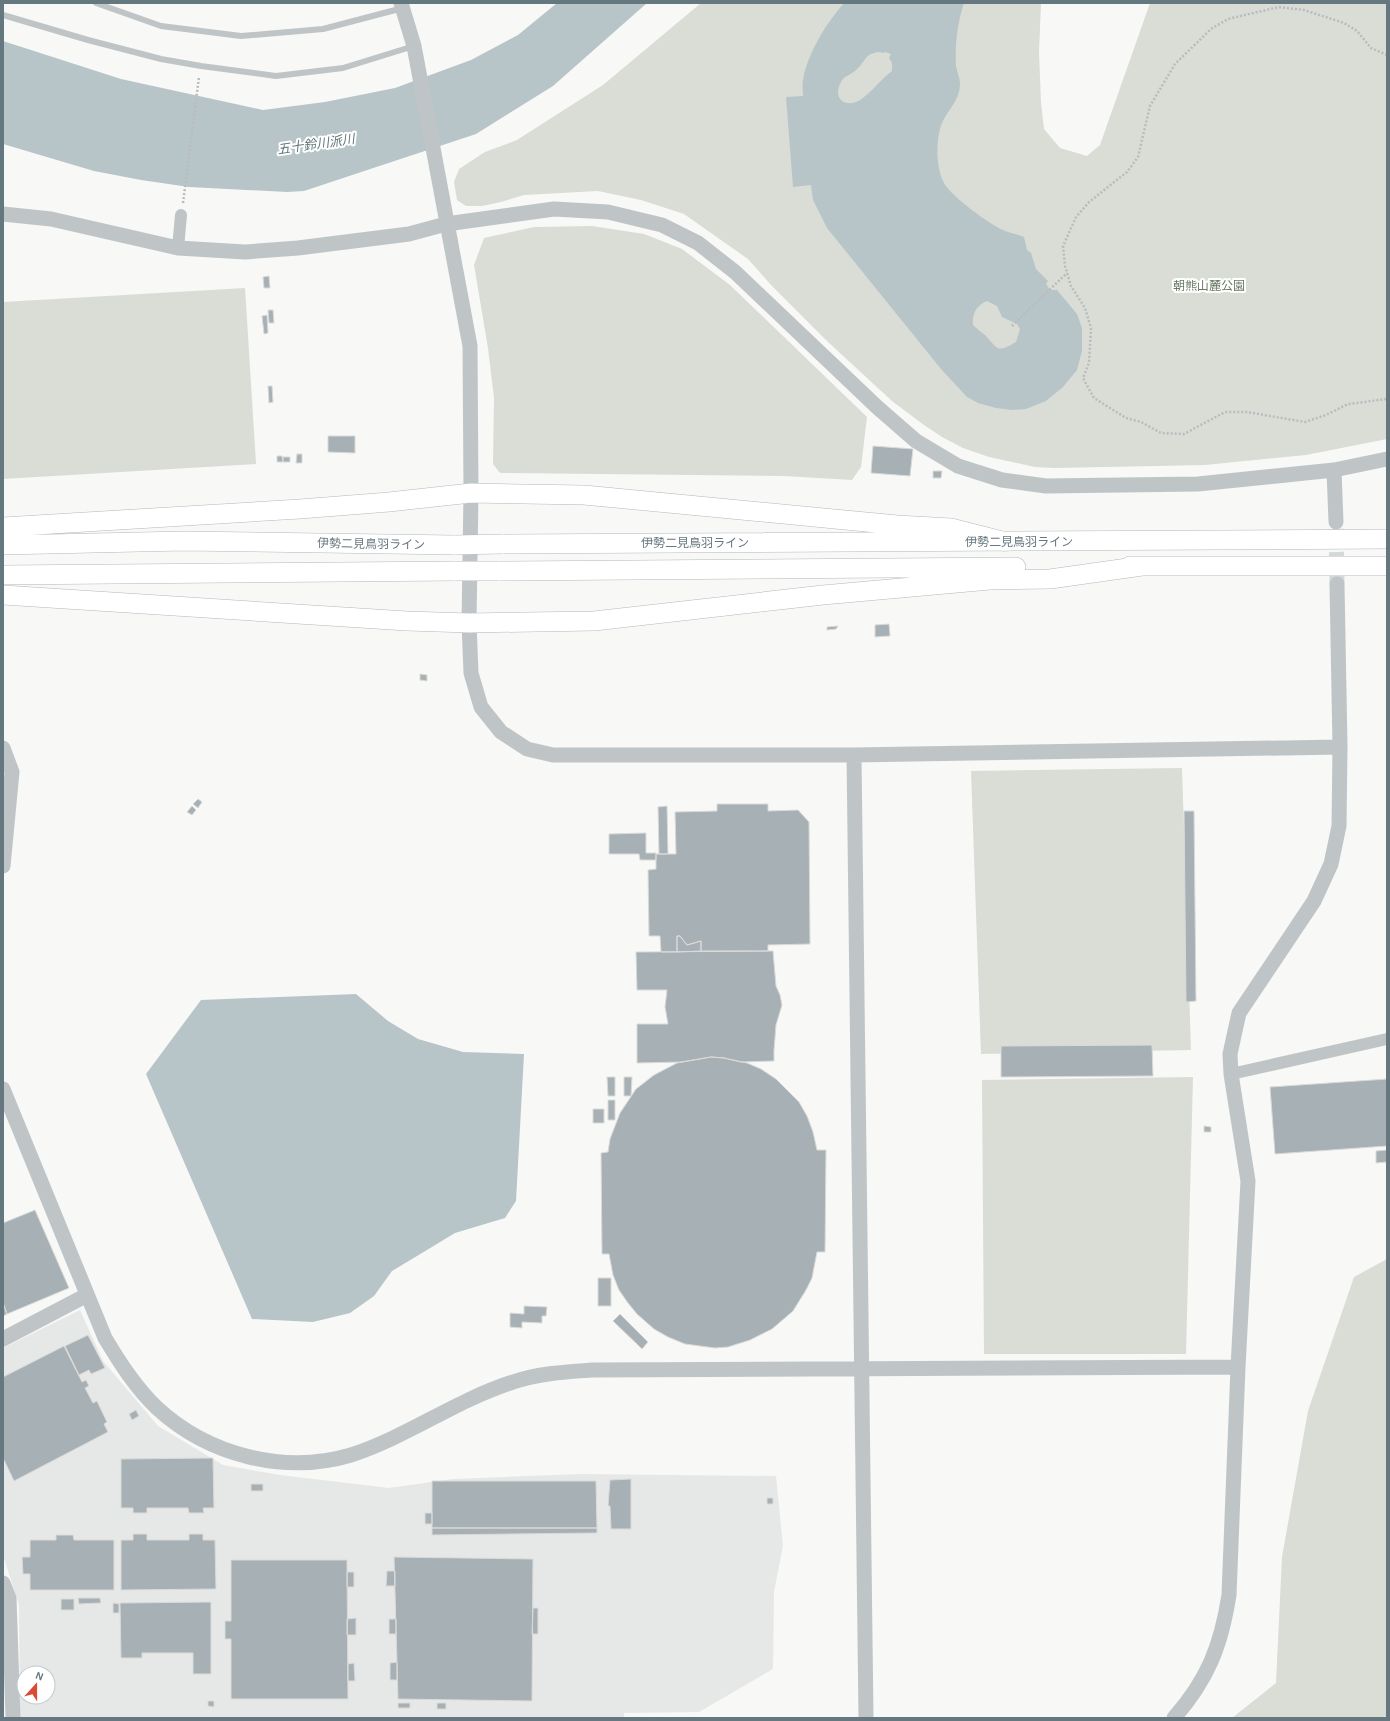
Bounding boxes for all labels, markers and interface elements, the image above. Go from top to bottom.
water label: 五十鈴川派川 [276,131,358,157]
park label: 朝熊山麓公園 [1173,279,1245,293]
street label: 伊勢二見鳥羽ライン [965,535,1073,549]
street label: 伊勢二見鳥羽ライン [317,536,425,552]
street label: 伊勢二見鳥羽ライン [641,536,749,550]
north arrow [16,1665,56,1705]
text: N [33,1669,45,1684]

